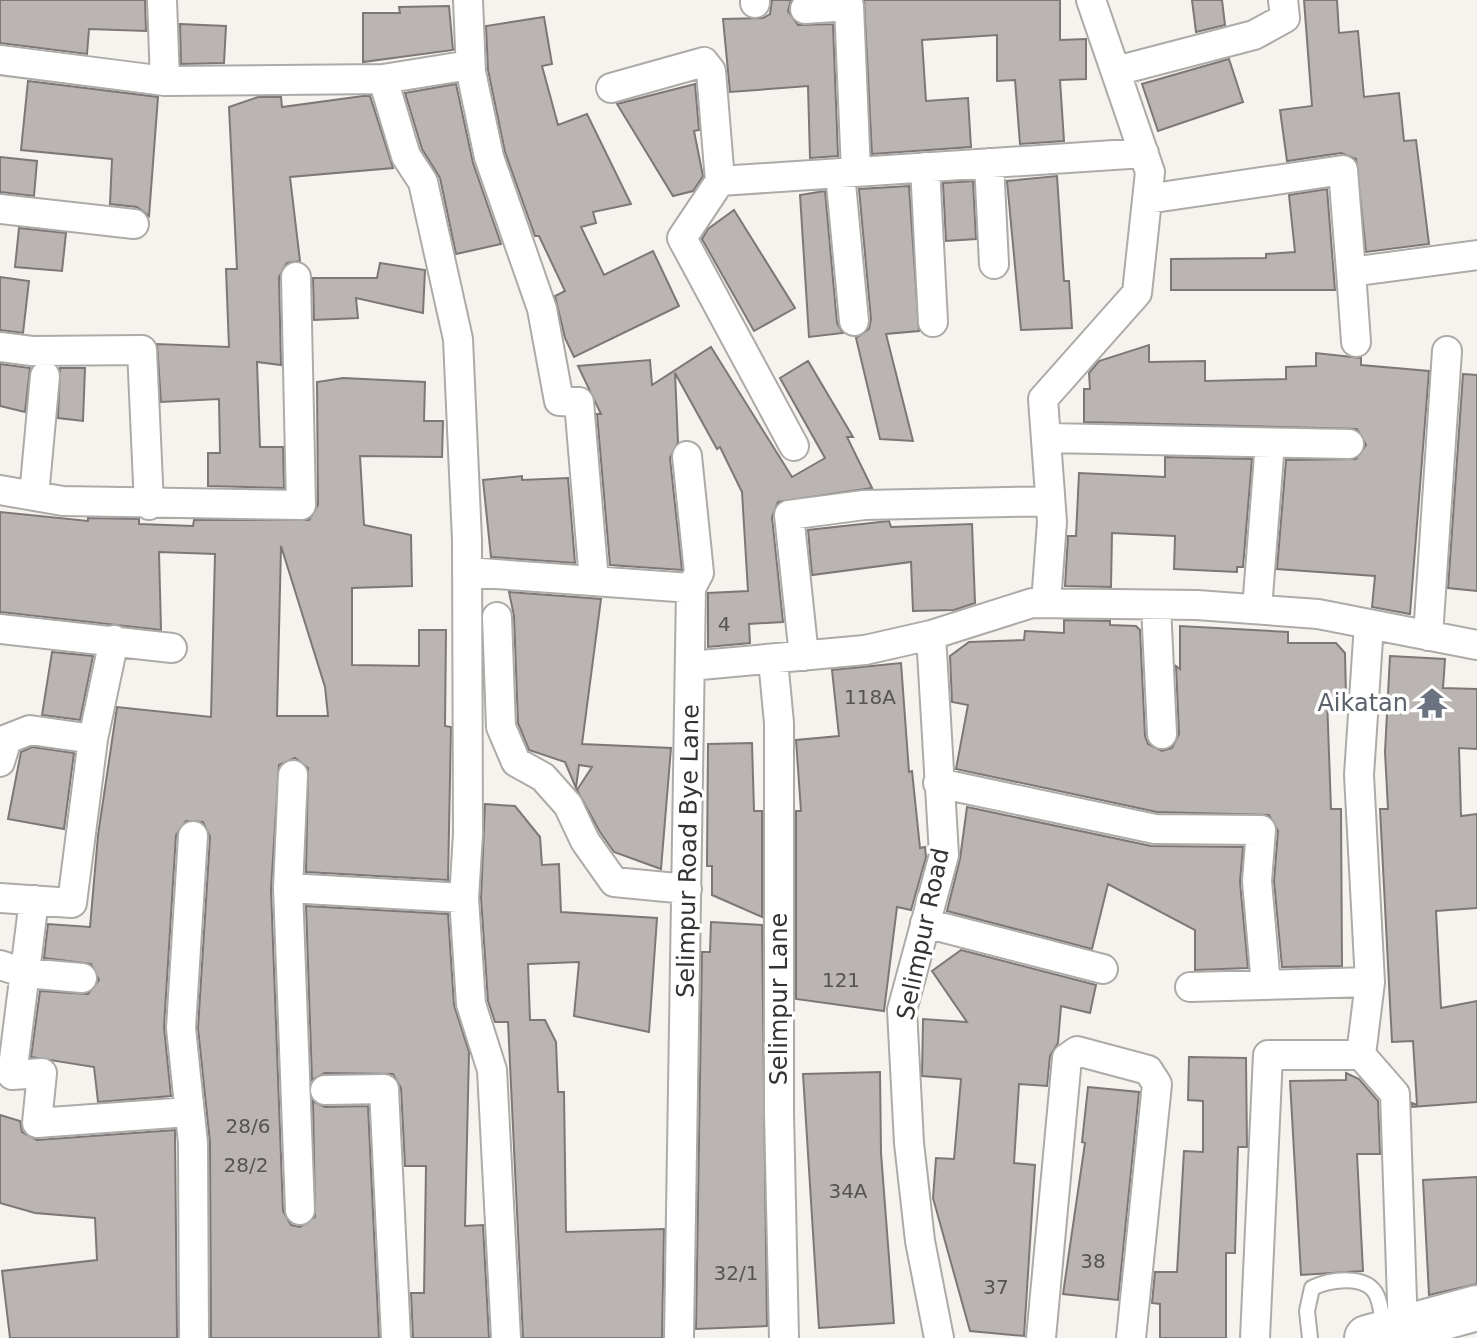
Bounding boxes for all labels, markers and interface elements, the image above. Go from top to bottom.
house number: 4 [718,612,730,636]
house number: 118A [844,685,896,709]
temple icon: Aikatan [1415,686,1449,720]
place label: Aikatan [1317,689,1408,717]
street label: Selimpur Road Bye Lane [671,704,705,998]
street label: Selimpur Road [891,846,955,1022]
street label: Selimpur Lane [765,913,793,1085]
house number: 121 [822,968,860,992]
house number: 28/6 [226,1114,270,1138]
house number: 28/2 [224,1153,268,1177]
house number: 34A [828,1179,868,1203]
house number: 38 [1080,1249,1106,1273]
house number: 32/1 [714,1261,758,1285]
house number: 37 [983,1275,1009,1299]

